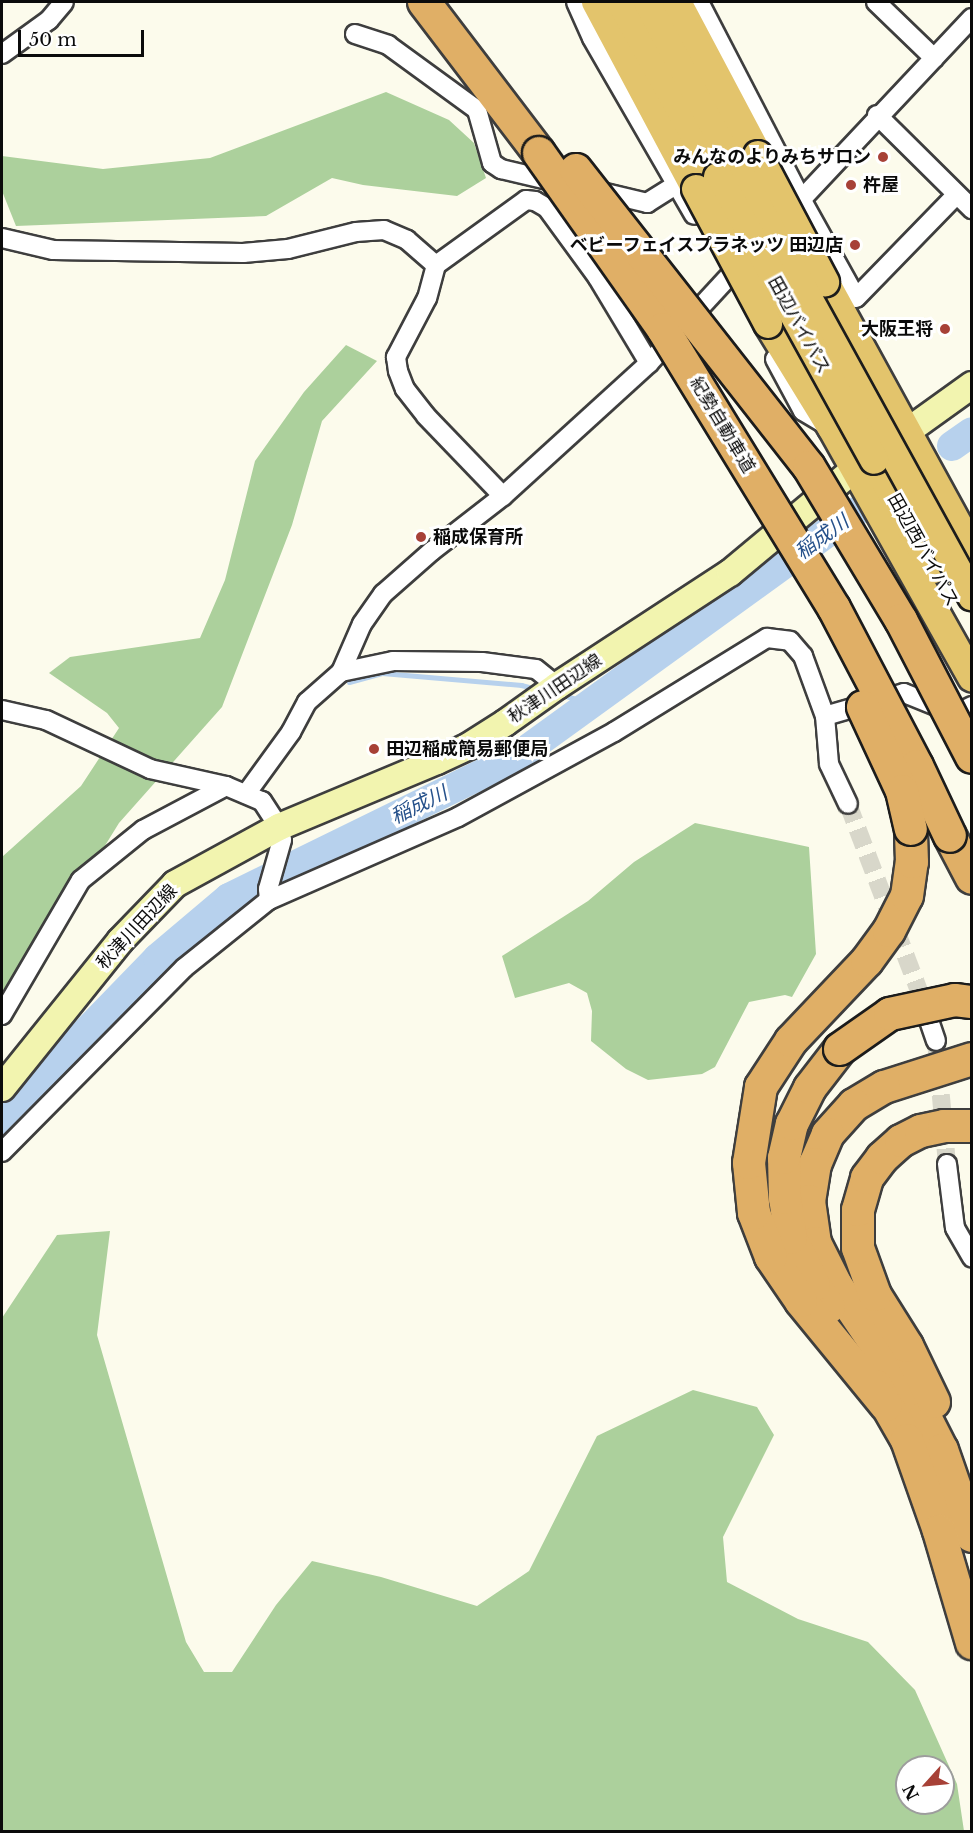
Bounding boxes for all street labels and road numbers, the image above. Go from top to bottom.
street label: 田辺バイパス [763,273,835,377]
street label: 紀勢自動車道 [685,373,759,477]
street label: 田辺西バイパス [883,490,963,610]
street label: 秋津川田辺線 [504,650,606,728]
street label: 秋津川田辺線 [92,880,182,974]

